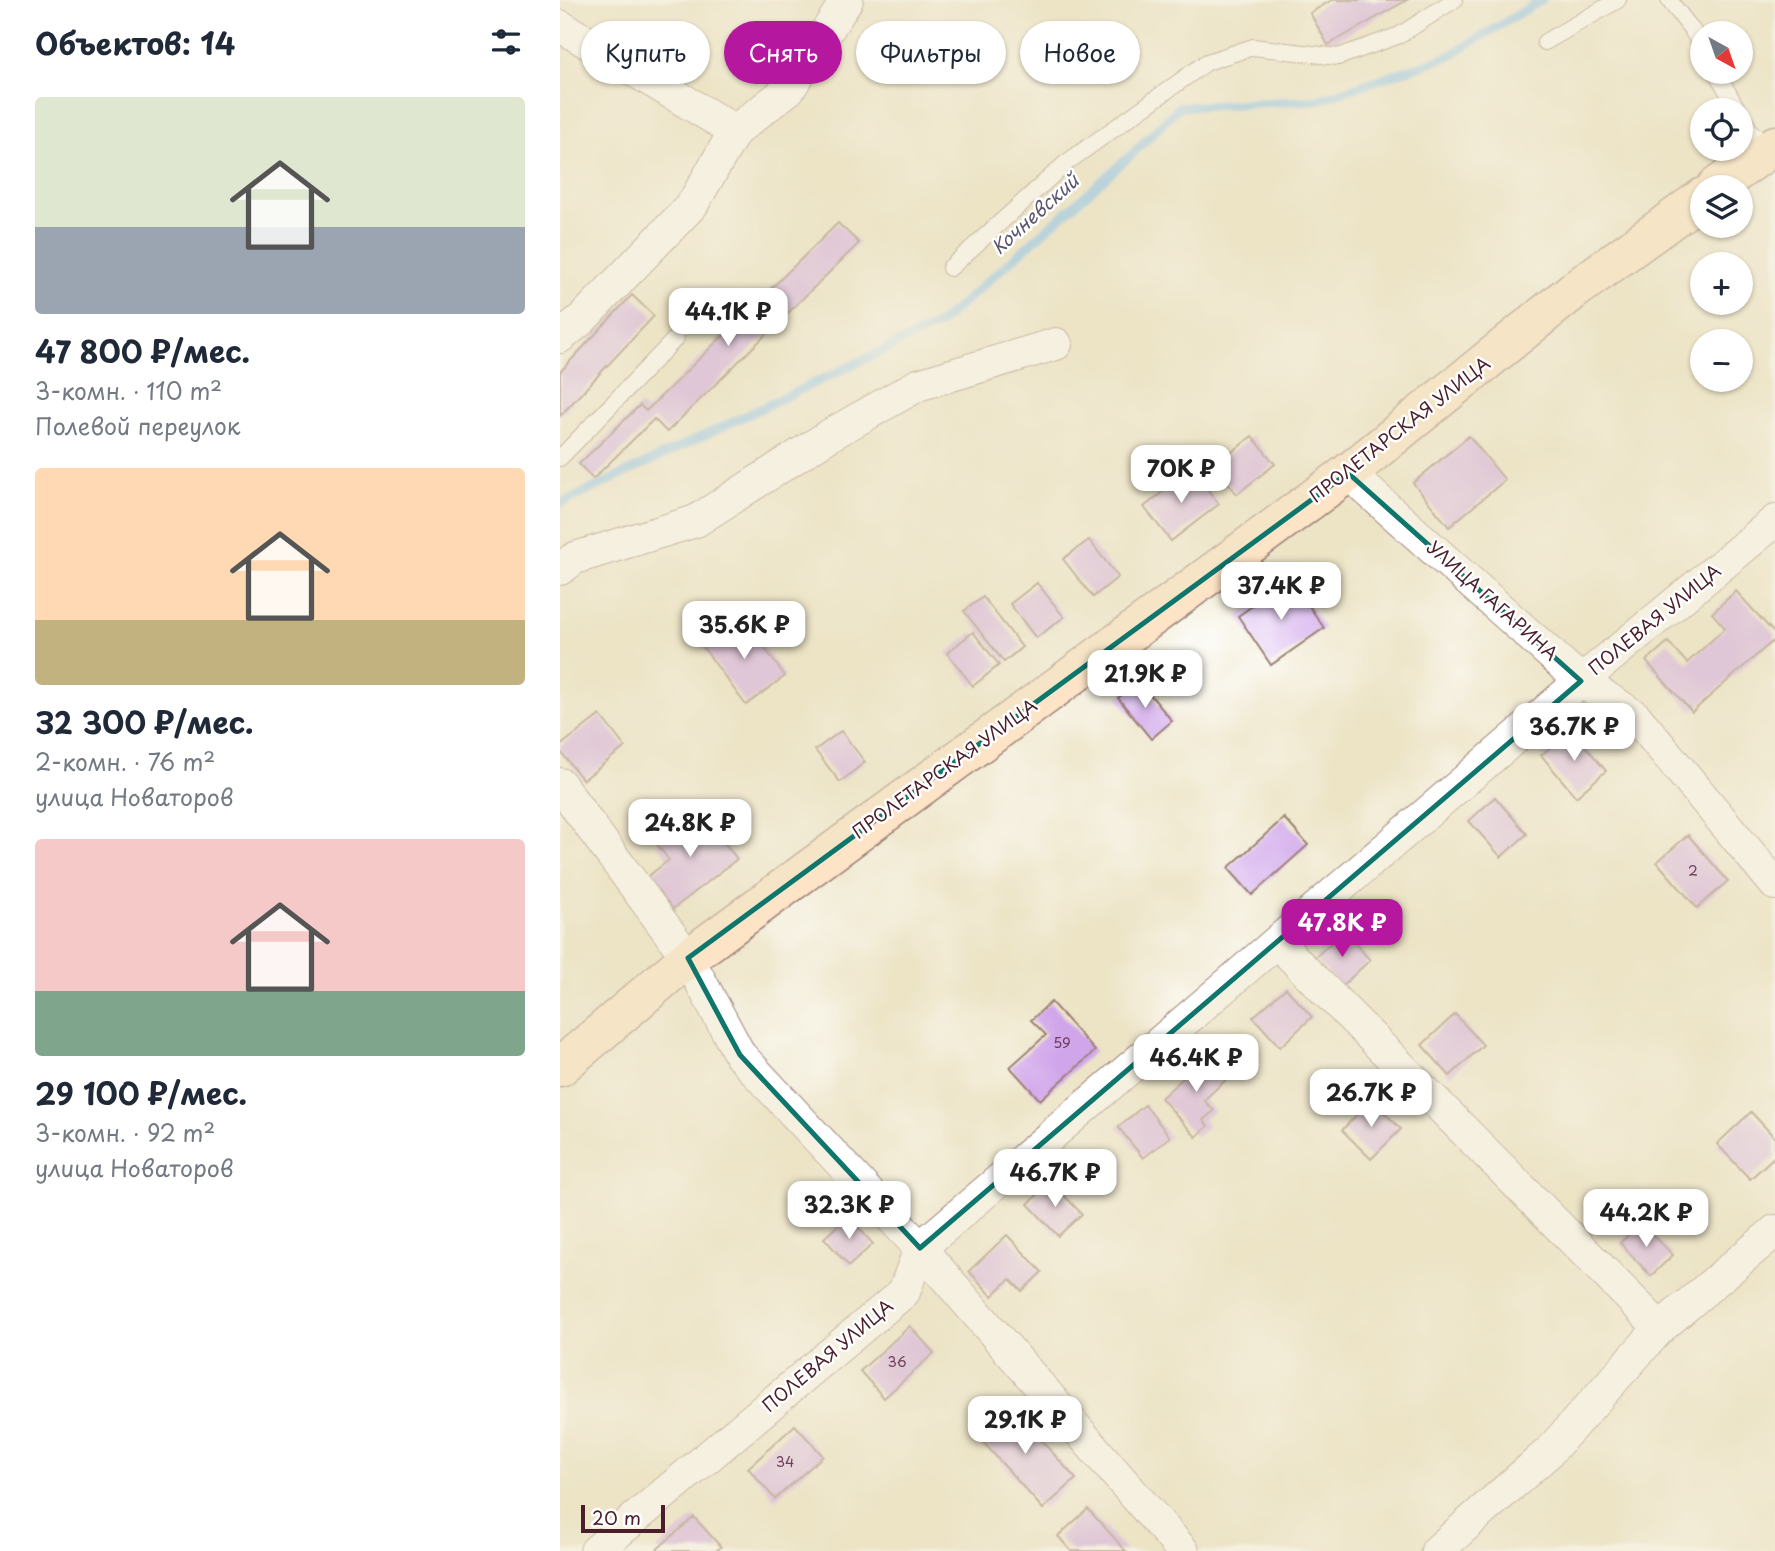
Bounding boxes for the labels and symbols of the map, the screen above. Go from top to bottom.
north arrow [1690,21,1754,84]
water label: Кочневский [985,165,1086,260]
pin: 44.1K ₽ [663,288,793,348]
street label: ПРОЛЕТАРСКАЯ УЛИЦА [1303,349,1495,508]
pin: 70K ₽ [1132,446,1230,505]
street label: УЛИЦА ГАГАРИНА [1422,534,1565,666]
street label: ПОЛЕВАЯ УЛИЦА [1582,557,1726,681]
pin: 37.4K ₽ [1216,562,1346,622]
pin: 35.6K ₽ [679,602,809,661]
pin: 21.9K ₽ [1080,650,1210,710]
street label: ПРОЛЕТАРСКАЯ УЛИЦА [846,691,1042,844]
pin: 36.7K ₽ [1509,704,1639,763]
pin: 24.8K ₽ [625,800,755,859]
house number: 2 [1688,860,1698,881]
pin: 47.8K ₽ [1277,900,1407,959]
house number: 59 [1053,1032,1071,1053]
pin: 46.4K ₽ [1131,1034,1261,1094]
pin: 26.7K ₽ [1306,1070,1436,1129]
pin: 46.7K ₽ [990,1150,1120,1209]
pin: 32.3K ₽ [784,1182,914,1241]
pin: 44.2K ₽ [1581,1190,1711,1249]
street label: ПОЛЕВАЯ УЛИЦА [756,1292,899,1418]
house number: 36 [887,1351,907,1372]
pin: 29.1K ₽ [960,1396,1090,1456]
house number: 34 [776,1451,794,1472]
scale bar [581,1502,665,1534]

